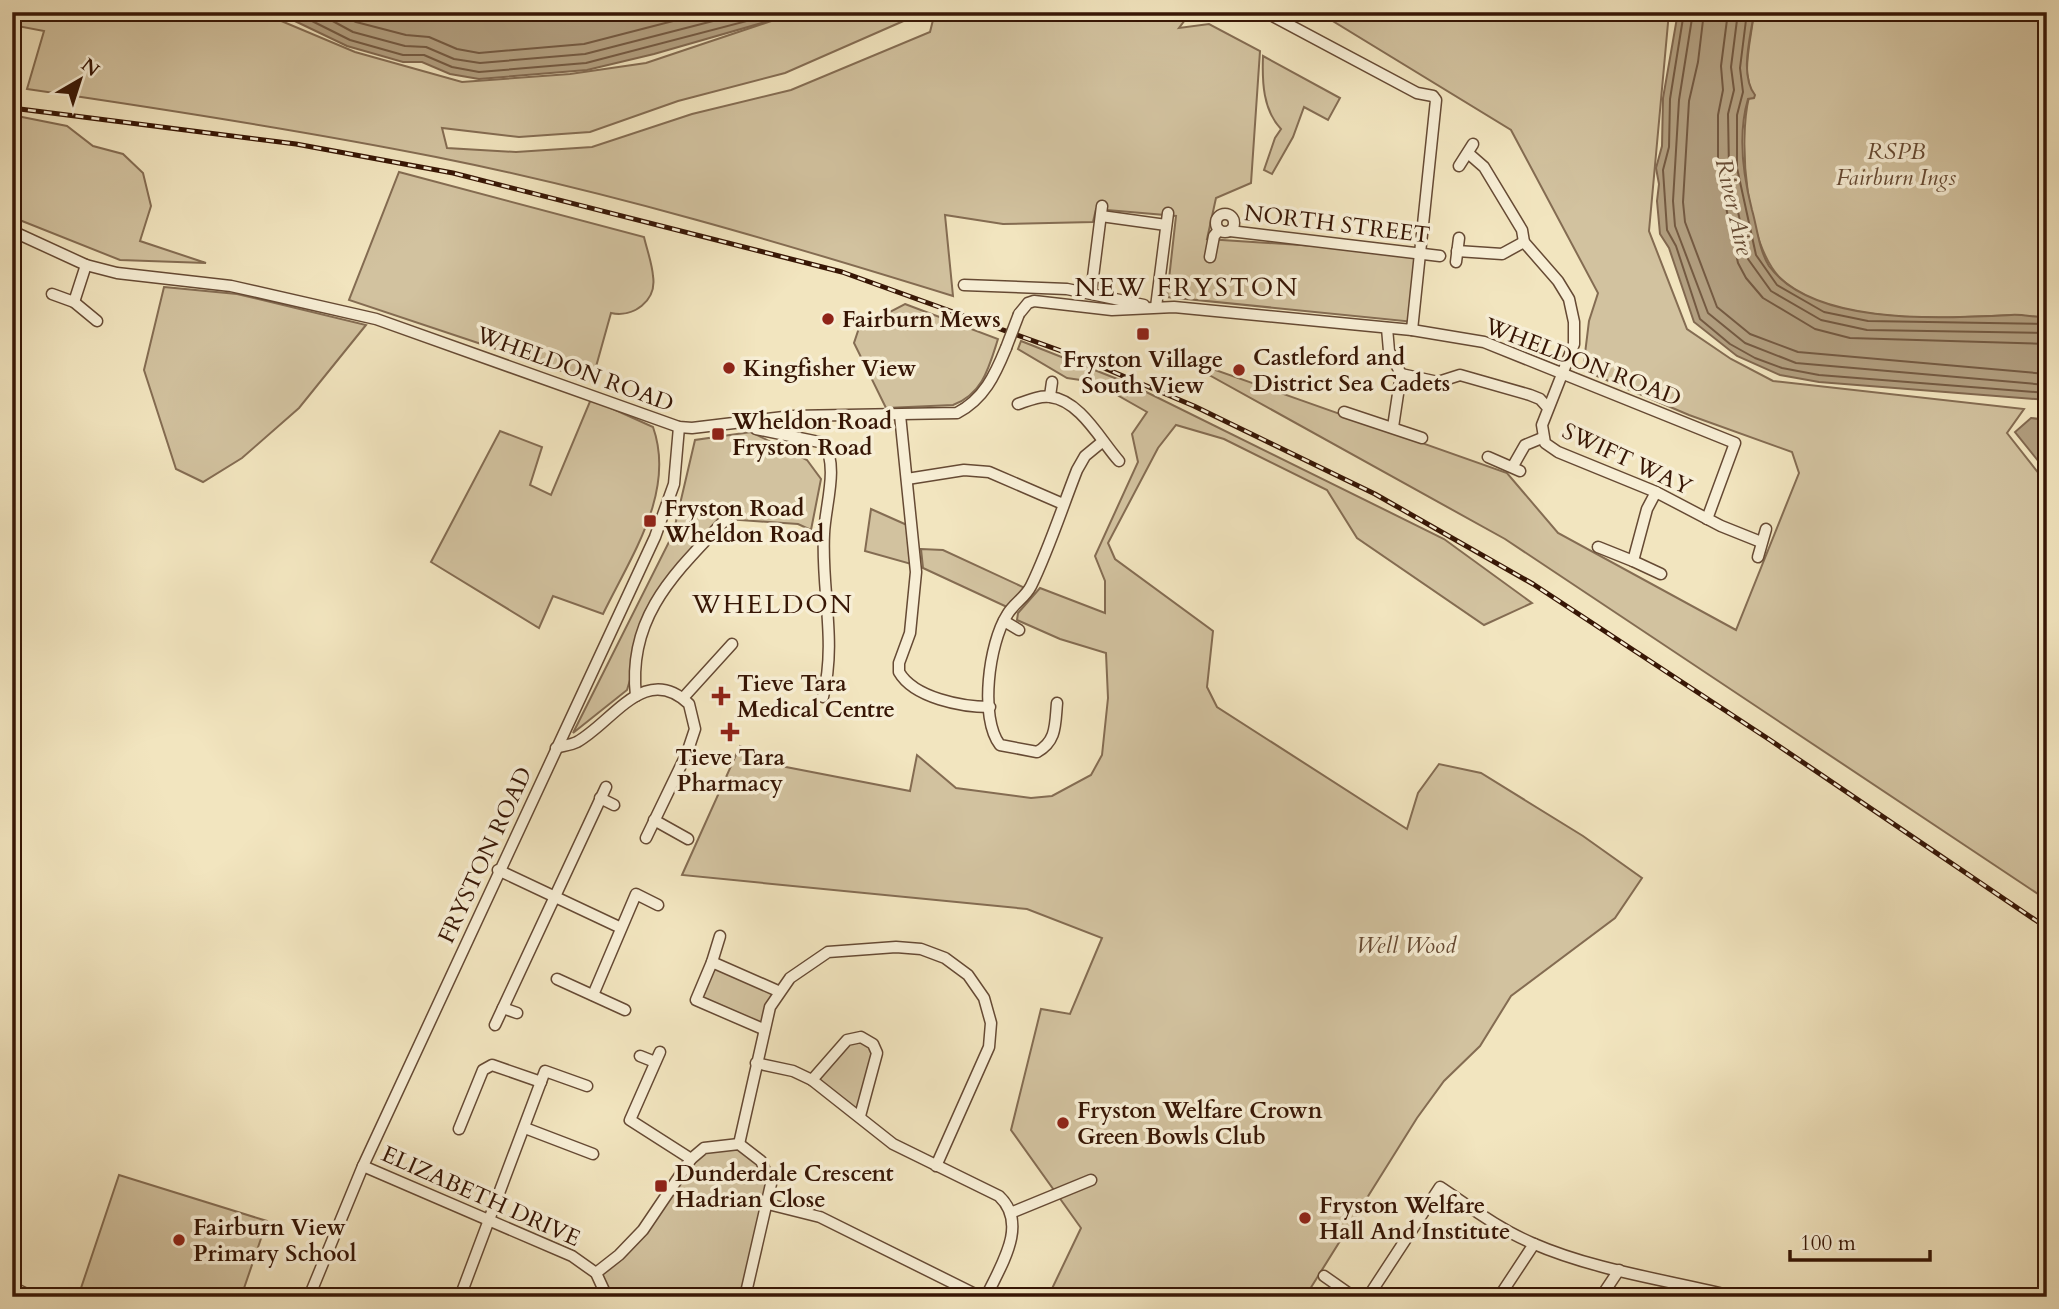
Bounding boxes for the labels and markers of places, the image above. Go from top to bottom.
place label: Fairburn Mews [842,304,1001,335]
marker: Fairburn Mews [820,311,836,327]
marker: Fryston Village South View [1135,326,1151,342]
place label: Castleford and District Sea Cadets [1253,342,1450,399]
place label: Fryston Village South View [1063,344,1223,401]
place label: Kingfisher View [743,353,917,384]
marker: Kingfisher View [721,360,737,376]
marker: Castleford and District Sea Cadets [1231,362,1247,378]
place label: Wheldon Road Fryston Road [731,406,892,463]
marker: Wheldon Road Fryston Road [710,426,726,442]
place label: Fryston Road Wheldon Road [663,493,824,550]
marker: Fryston Road Wheldon Road [642,513,658,529]
place label: Tieve Tara Medical Centre [737,668,895,725]
marker: Tieve Tara Medical Centre [711,686,731,706]
marker: Tieve Tara Pharmacy [722,724,738,740]
place label: Tieve Tara Pharmacy [675,742,785,799]
place label: Fryston Welfare Crown Green Bowls Club [1077,1095,1323,1152]
marker: Fryston Welfare Crown Green Bowls Club [1055,1115,1071,1131]
place label: Dunderdale Crescent Hadrian Close [675,1158,894,1215]
marker: Dunderdale Crescent Hadrian Close [653,1178,669,1194]
place label: Fryston Welfare Hall And Institute [1319,1190,1510,1247]
marker: Fryston Welfare Hall And Institute [1297,1210,1313,1226]
place label: Fairburn View Primary School [193,1212,357,1269]
marker: Fairburn View Primary School [171,1232,187,1248]

